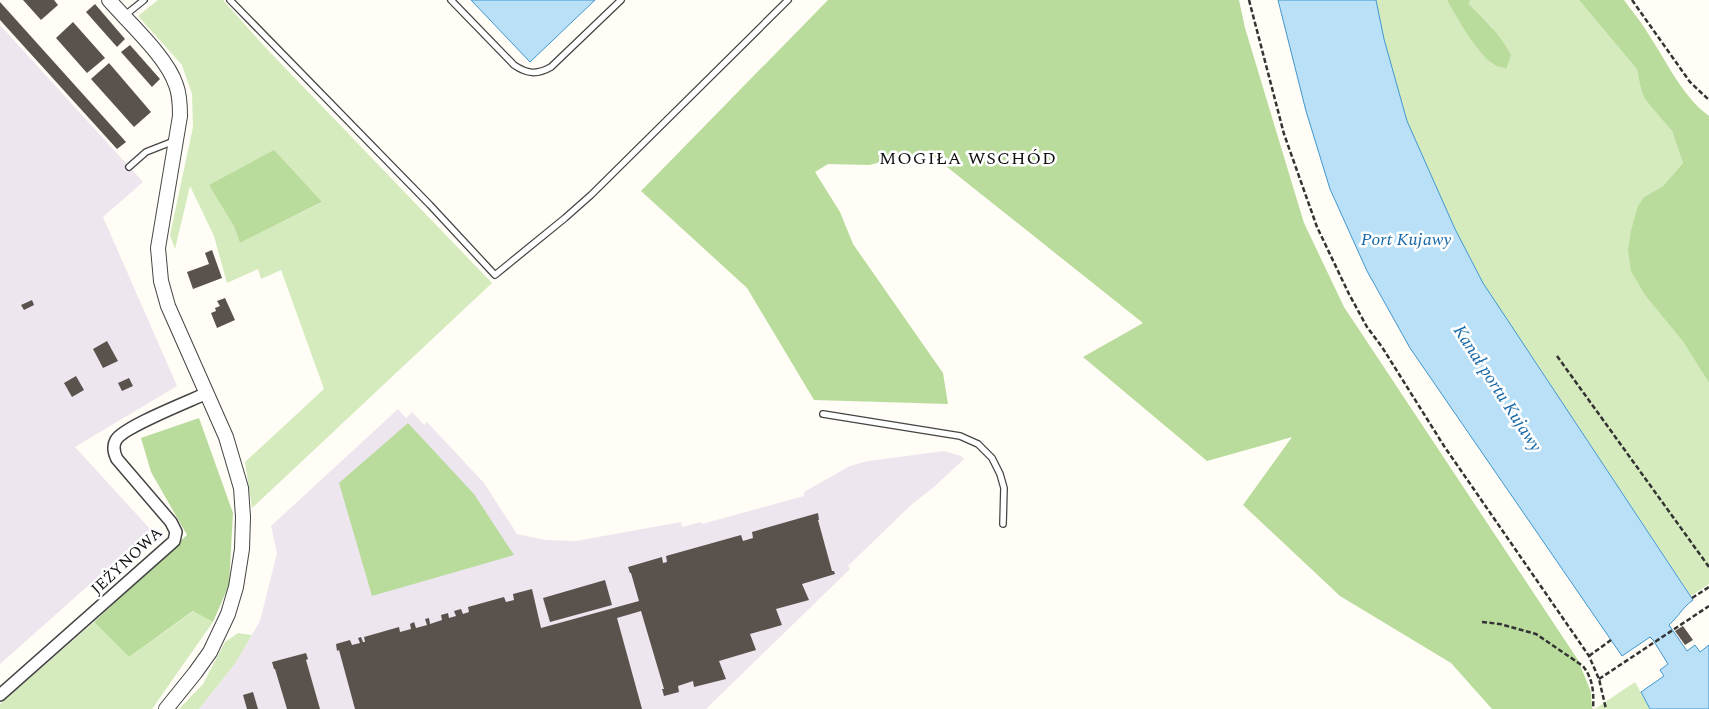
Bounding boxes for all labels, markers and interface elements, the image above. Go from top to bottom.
district label: MOGIŁA WSCHÓD [879,145,1057,172]
water label: Port Kujawy [1361,226,1451,253]
water label: Kanał portu Kujawy [1446,320,1549,457]
street label: JEŻYNOWA [85,521,168,600]

